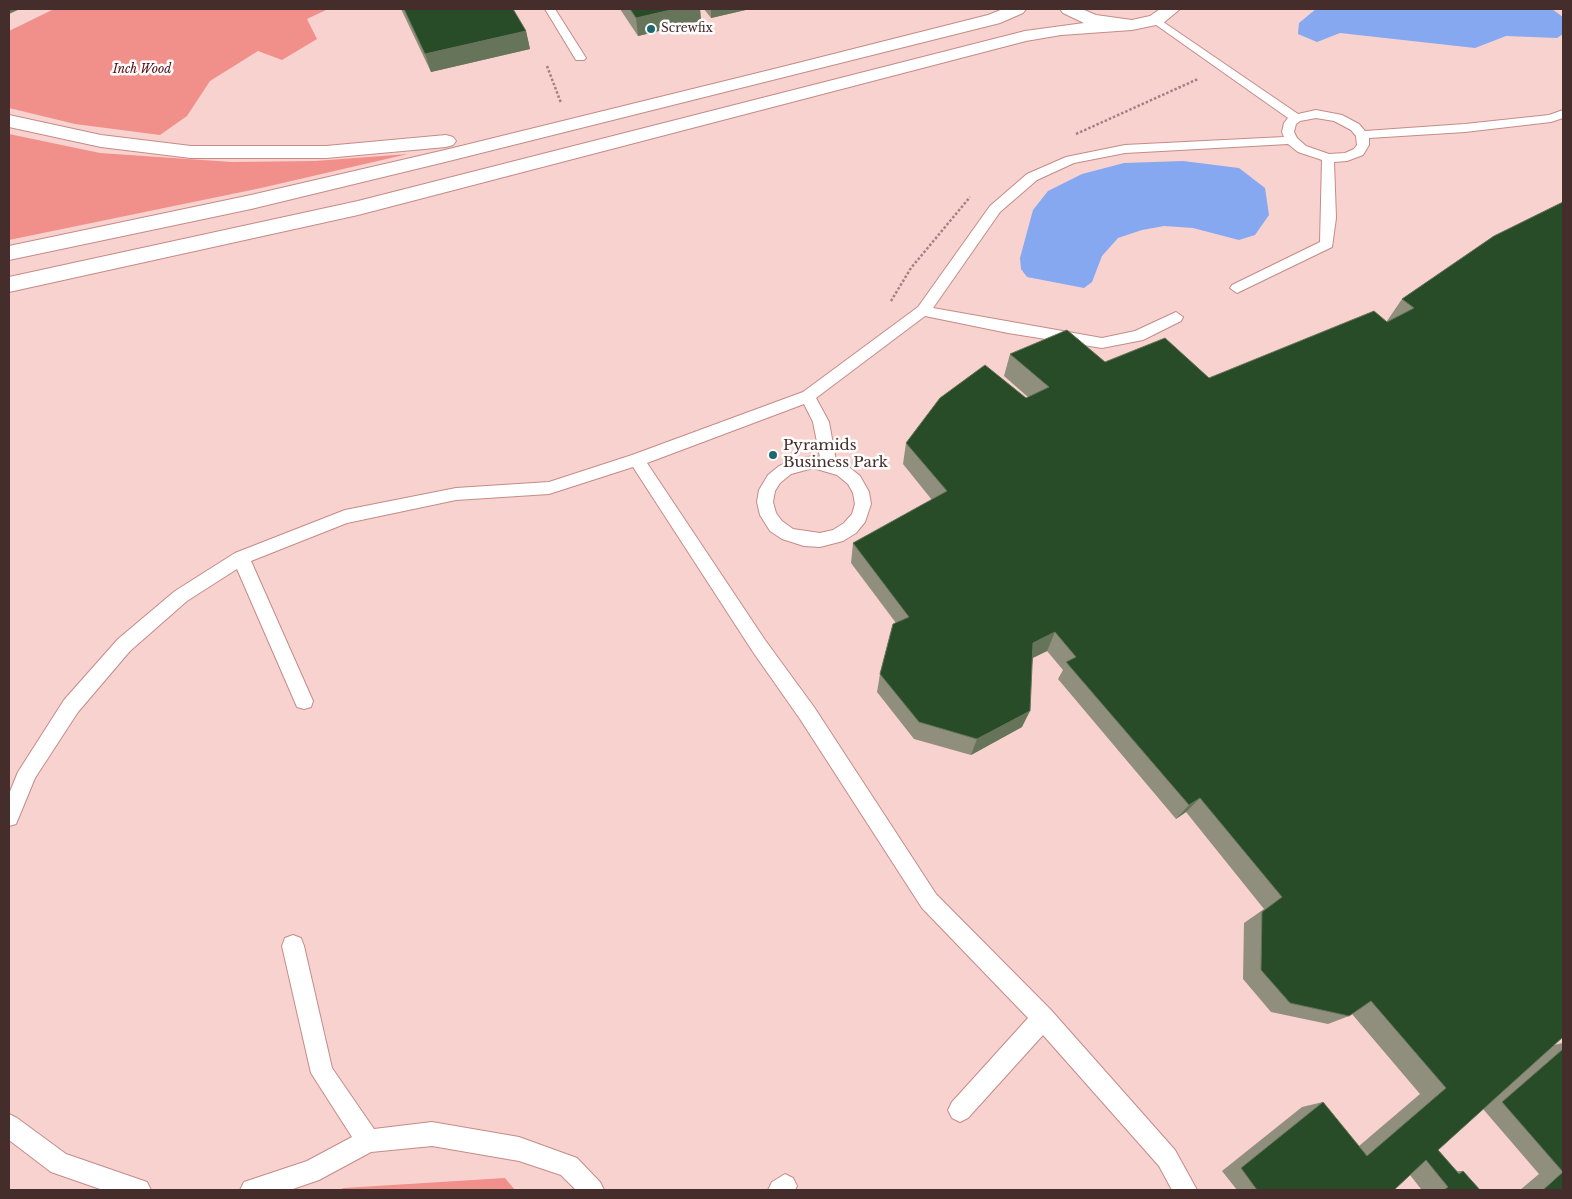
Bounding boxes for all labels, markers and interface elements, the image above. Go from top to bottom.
place label: Screwfix [661,22,713,36]
marker: Screwfix [645,23,657,35]
park label: Inch Wood [113,63,171,77]
place label: Pyramids Business Park [783,437,888,472]
marker: Pyramids Business Park [767,449,779,461]

